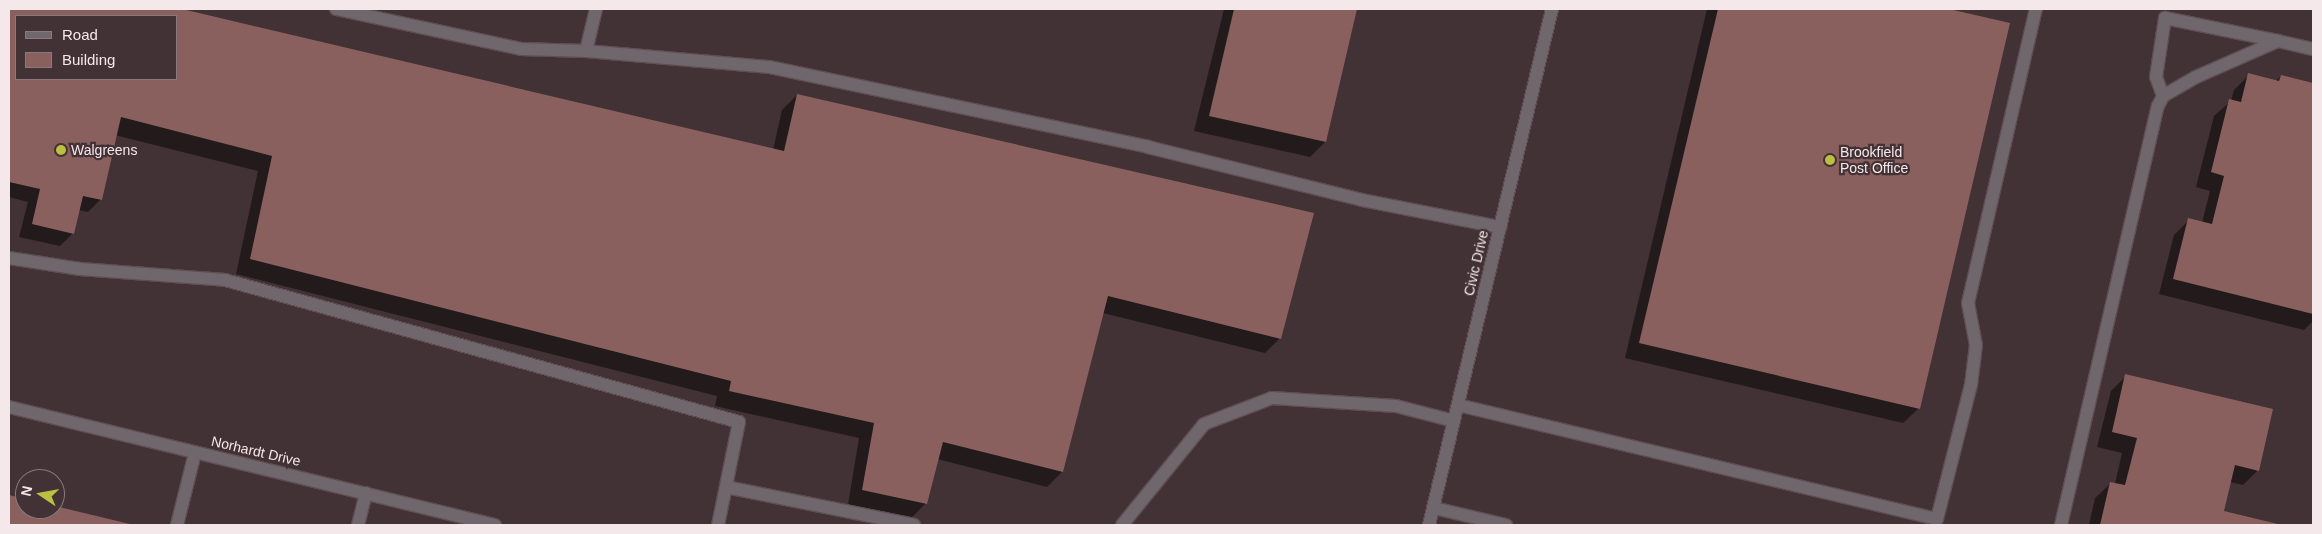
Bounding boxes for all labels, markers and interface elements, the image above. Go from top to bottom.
legend [15,15,178,80]
text: Road [62,26,98,43]
text: Building [62,51,115,68]
place label: Walgreens [71,142,137,158]
marker: Walgreens [55,144,67,156]
place label: Brookfield Post Office [1840,144,1908,176]
marker: Brookfield Post Office [1824,154,1836,166]
street label: Civic Drive [1460,229,1492,297]
street label: Norhardt Drive [210,433,302,469]
north arrow [15,469,65,519]
text: N [17,484,35,498]

